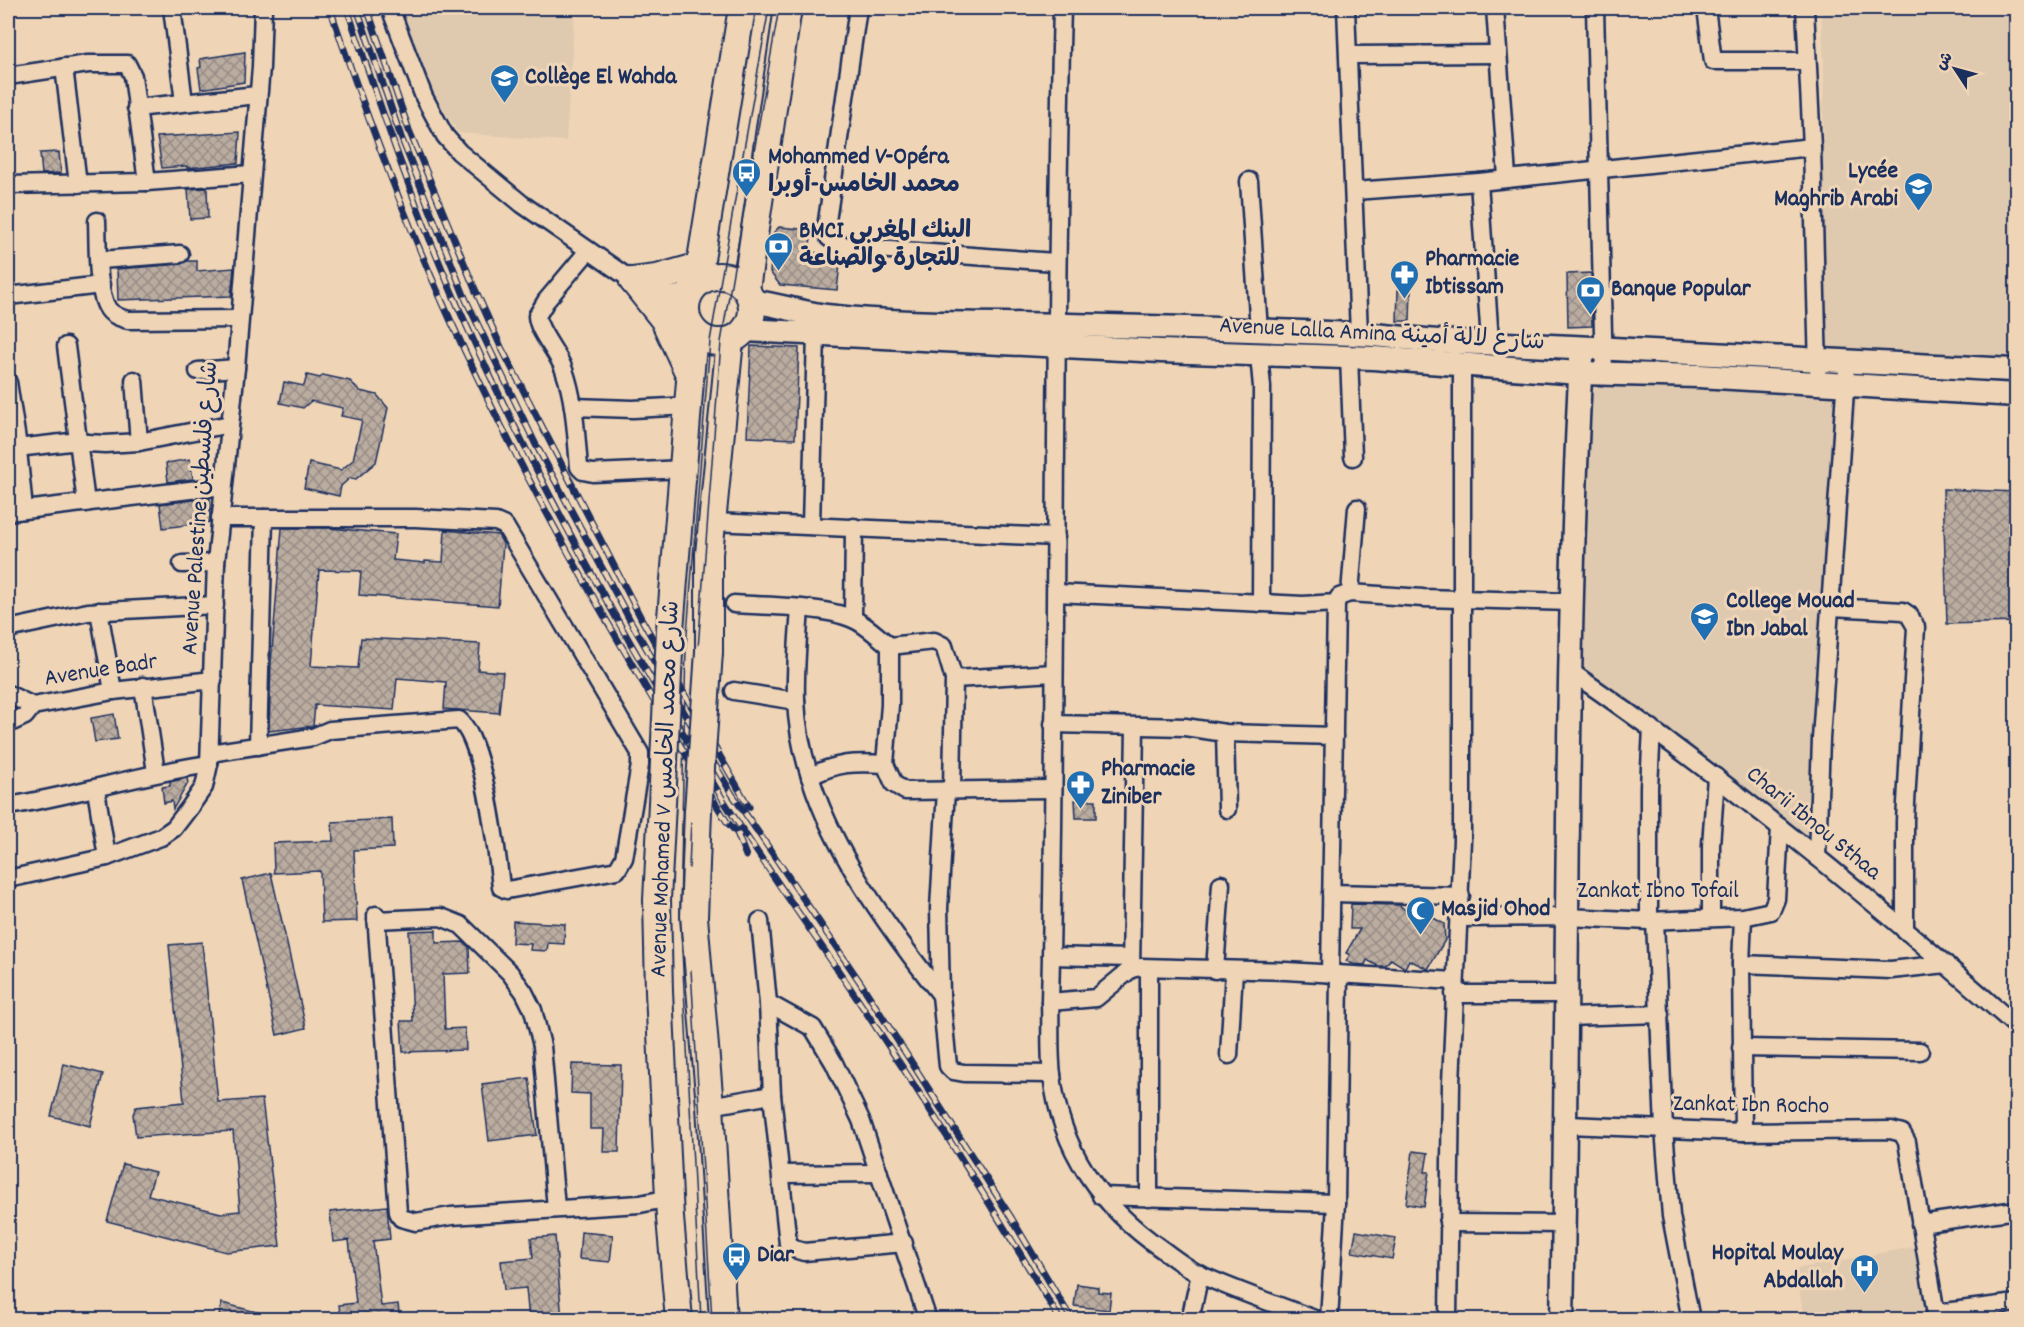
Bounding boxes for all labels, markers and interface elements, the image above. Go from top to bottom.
north arrow [1925,39,1985,99]
text: ش [1930,48,1959,76]
place label: Collège El Wahda [525,61,677,95]
school or university icon: Collège El Wahda [488,62,520,104]
place label: Mohammed V-Opéra محمد الخامس-أوبرا [768,141,960,203]
place label: Lycée Maghrib Arabi [1774,155,1899,217]
bus stop icon: Mohammed V-Opéra محمد الخامس-أوبرا [731,156,763,198]
school or university icon: Lycée Maghrib Arabi [1903,170,1935,212]
place label: BMCI البنك المغربي للتجارة والصناعة [799,215,971,277]
bank icon: BMCI البنك المغربي للتجارة والصناعة [762,230,794,272]
place label: Pharmacie Ibtissam [1425,243,1520,305]
pharmacy icon: Pharmacie Ibtissam [1388,258,1420,300]
place label: Banque Popular [1611,273,1752,307]
bank icon: Banque Popular [1574,274,1606,316]
street label: Avenue Lalla Amina شارع لالة أمينة [1218,308,1546,361]
street label: Avenue Palestine شارع فلسطين [174,360,228,656]
place label: College Mouad Ibn Jabal [1726,585,1855,647]
street label: Avenue Mohamed V شارع محمد الخامس [642,600,690,978]
school or university icon: College Mouad Ibn Jabal [1689,600,1721,642]
street label: Avenue Badr [42,645,160,697]
place label: Pharmacie Ziniber [1101,753,1196,815]
street label: Charii Ibnou Sthaa [1738,759,1889,890]
pharmacy icon: Pharmacie Ziniber [1064,768,1096,810]
street label: Zankat Ibno Tofail [1577,875,1739,909]
place label: Masjid Ohod [1441,893,1551,927]
mosque icon: Masjid Ohod [1404,894,1436,936]
street label: Zankat Ibn Rocho [1672,1088,1830,1124]
place label: Hopital Moulay Abdallah [1711,1237,1844,1299]
place label: Diar [757,1239,795,1273]
bus stop icon: Diar [720,1240,752,1282]
hospital icon: Hopital Moulay Abdallah [1848,1252,1880,1294]

